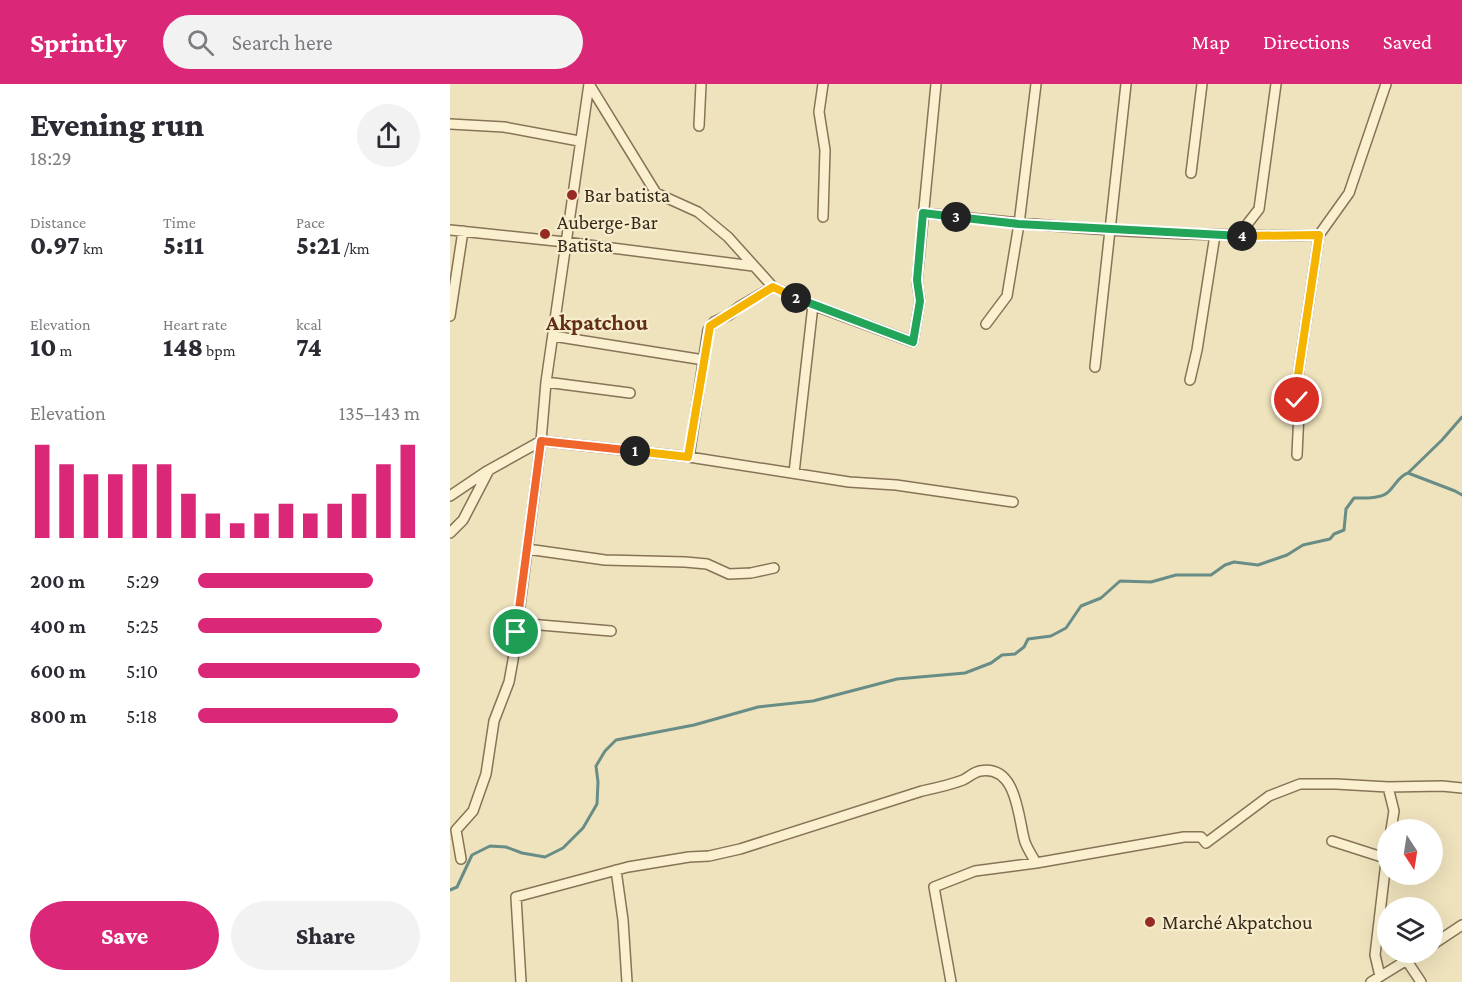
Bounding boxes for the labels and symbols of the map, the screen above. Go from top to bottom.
place label: Bar batista [584,184,670,206]
marker: Bar batista [565,188,579,202]
pin: 3 [941,202,971,232]
place label: Auberge-Bar Batista [557,211,658,256]
pin: 4 [1227,221,1257,251]
marker: Auberge-Bar Batista [538,227,552,241]
pin: 2 [781,283,811,313]
district label: Akpatchou [545,310,648,335]
pin [1271,374,1322,425]
pin: 1 [620,436,650,466]
pin [490,606,541,657]
north arrow [1377,819,1443,885]
place label: Marché Akpatchou [1162,911,1313,934]
marker: Marché Akpatchou [1143,915,1157,929]

